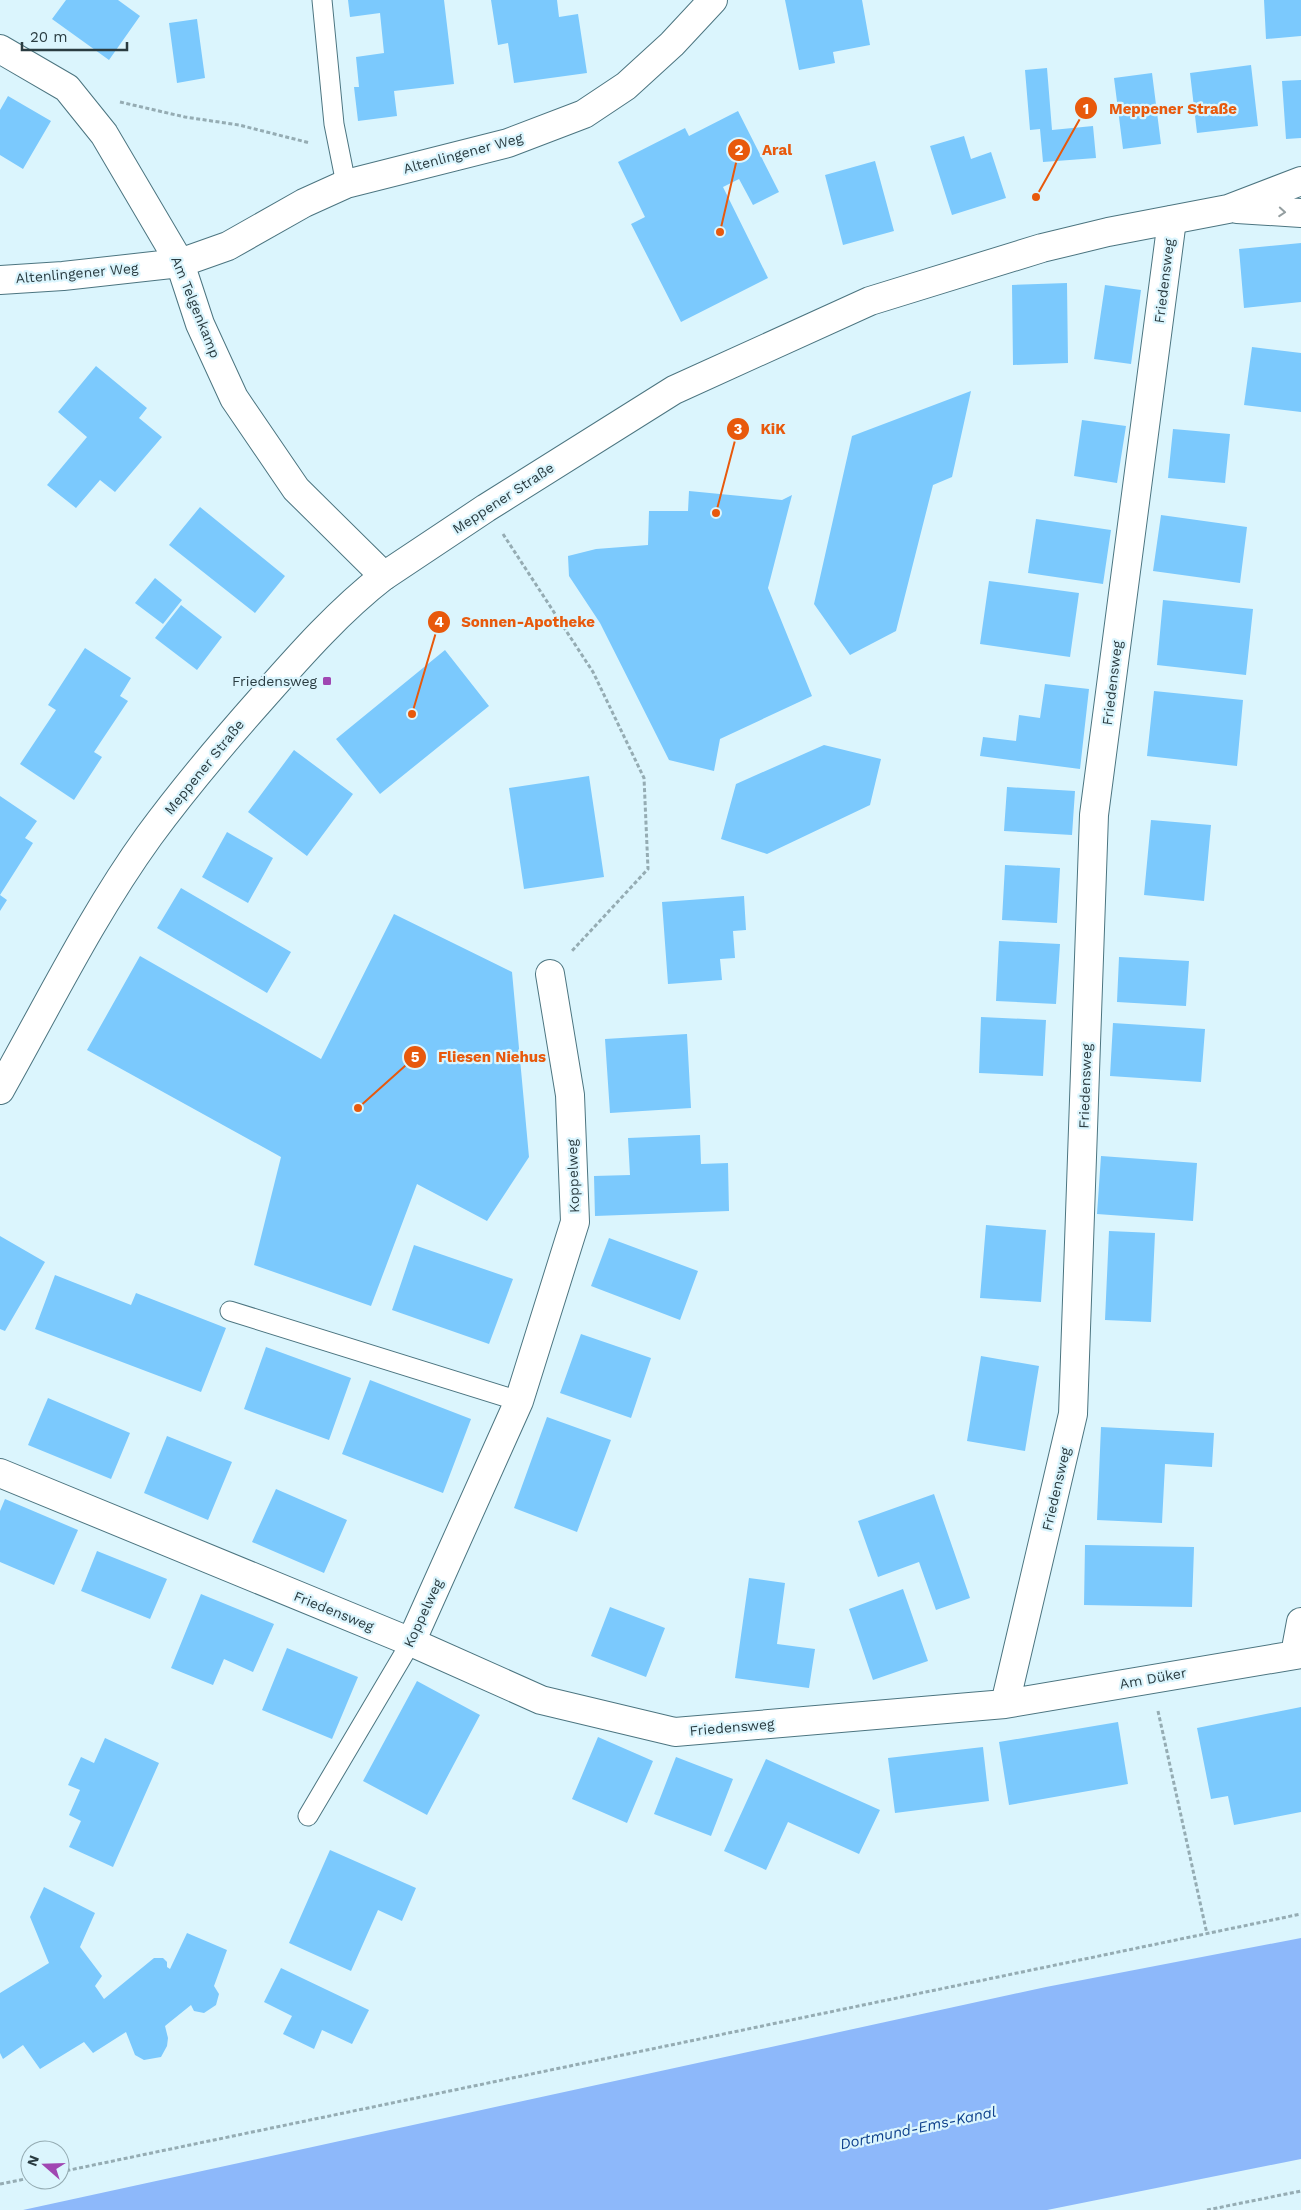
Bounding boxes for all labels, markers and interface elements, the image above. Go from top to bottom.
scale bar [22,20,128,52]
text: 20 m [30,28,68,46]
callout: Meppener Straße [1074,93,1247,123]
text: 1 [1083,100,1089,118]
text: Meppener Straße [1109,100,1237,118]
street label: Altenlingener Weg [401,129,525,177]
callout: Aral [727,135,802,165]
text: 2 [735,141,744,159]
text: Aral [762,141,792,159]
one-way arrow [1278,207,1286,218]
street label: Friedensweg [1151,237,1177,324]
street label: Am Telgenkamp [168,254,224,360]
street label: Altenlingener Weg [15,260,140,286]
callout: KiK [725,414,795,444]
text: 3 [734,420,743,438]
text: KiK [760,420,786,438]
street label: Meppener Straße [449,459,557,537]
callout: Sonnen-Apotheke [426,607,605,637]
text: 4 [434,613,444,631]
text: Sonnen-Apotheke [461,613,595,631]
street label: Friedensweg [1099,639,1125,726]
place label: Friedensweg [232,673,318,689]
marker: Friedensweg [321,675,333,687]
street label: Meppener Straße [161,716,247,818]
callout: Fliesen Niehus [403,1042,556,1072]
street label: Friedensweg [1076,1043,1094,1129]
text: 5 [411,1048,420,1066]
text: Fliesen Niehus [438,1048,546,1066]
street label: Koppelweg [564,1138,582,1213]
street label: Friedensweg [1039,1445,1073,1532]
street label: Koppelweg [400,1576,446,1650]
street label: Friedensweg [292,1588,377,1635]
street label: Am Düker [1118,1664,1188,1692]
street label: Friedensweg [689,1715,776,1739]
water label: Dortmund-Ems-Kanal [838,2103,998,2153]
north arrow [20,2140,70,2190]
text: N [23,2153,42,2168]

